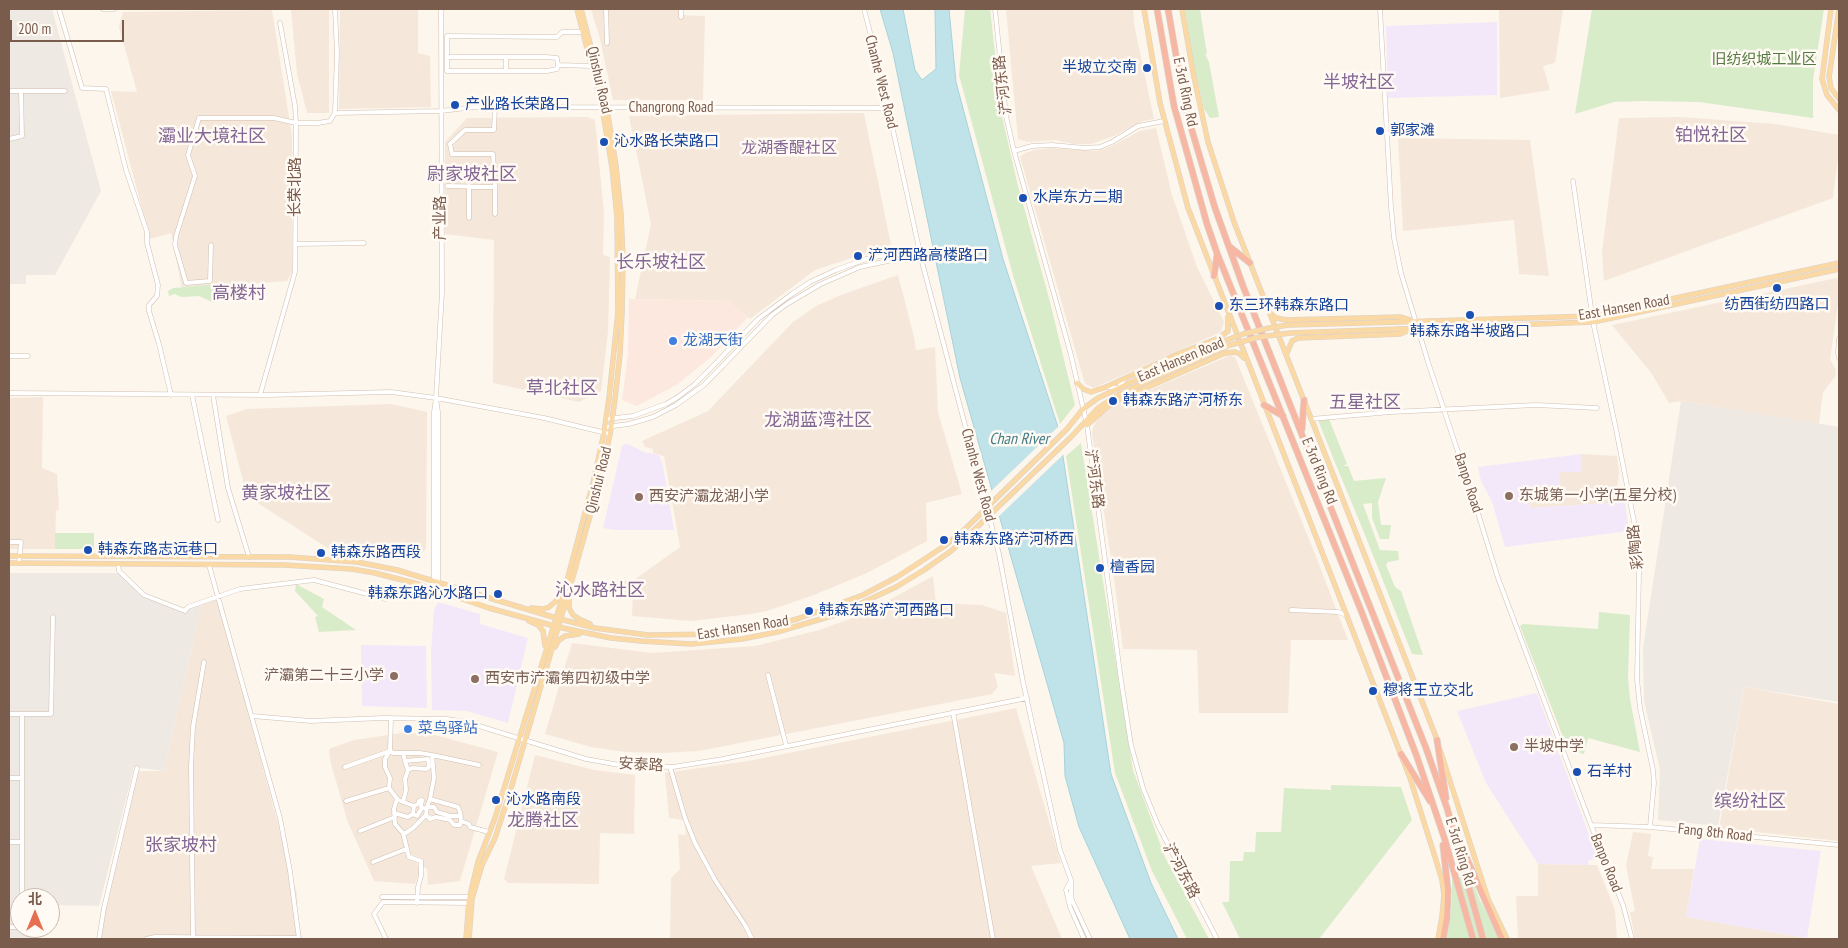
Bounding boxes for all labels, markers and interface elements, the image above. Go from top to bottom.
scale bar [12,10,126,42]
text: 200 m [18,19,51,38]
street label: Chanhe West Road [861,33,901,131]
street label: Qinshui Road [583,45,615,115]
park label: 旧纺织城工业区 [1712,51,1816,69]
street label: 浐河东路 [990,54,1016,116]
street label: E 3rd Ring Rd [1169,56,1201,128]
place label: 半坡立交南 [1062,59,1137,77]
marker: 半坡立交南 [1141,62,1153,74]
district label: 半坡社区 [1323,72,1395,94]
place label: 产业路长荣路口 [465,96,570,114]
marker: 产业路长荣路口 [449,99,461,111]
street label: Changrong Road [629,99,713,117]
place label: 郭家滩 [1390,122,1435,140]
marker: 郭家滩 [1374,125,1386,137]
district label: 铂悦社区 [1675,125,1747,147]
district label: 灞业大境社区 [158,126,266,148]
place label: 沁水路长荣路口 [614,133,719,151]
marker: 沁水路长荣路口 [598,136,610,148]
district label: 龙湖香醍社区 [741,138,837,158]
street label: 长荣北路 [287,157,305,217]
district label: 尉家坡社区 [427,164,517,186]
place label: 水岸东方二期 [1033,189,1123,207]
marker: 水岸东方二期 [1017,192,1029,204]
street label: 产业路 [432,196,450,240]
place label: 浐河西路高楼路口 [868,247,988,265]
marker: 浐河西路高楼路口 [852,250,864,262]
district label: 长乐坡社区 [616,252,706,274]
marker: 纺西街纺四路口 [1771,282,1783,294]
district label: 高楼村 [212,283,266,305]
street label: East Hansen Road [1577,291,1671,325]
place label: 纺西街纺四路口 [1725,296,1829,314]
place label: 东三环韩森东路口 [1229,297,1349,315]
marker: 东三环韩森东路口 [1213,300,1225,312]
marker: 韩森东路半坡路口 [1464,309,1476,321]
place label: 韩森东路半坡路口 [1410,323,1530,341]
place label: 龙湖天街 [683,332,743,350]
street label: East Hansen Road [1135,334,1227,386]
marker: 龙湖天街 [667,335,679,347]
district label: 草北社区 [526,378,598,400]
place label: 韩森东路浐河桥东 [1123,392,1243,410]
district label: 五星社区 [1329,392,1401,414]
marker: 韩森东路浐河桥东 [1107,395,1119,407]
district label: 龙湖蓝湾社区 [764,410,872,432]
street label: Chanhe West Road [957,426,999,524]
water label: Chan River [989,429,1049,449]
street label: E 3rd Ring Rd [1297,435,1341,507]
street label: Qinshui Road [582,445,616,515]
street label: 浐河东路 [1081,448,1107,510]
street label: Banpo Road [1450,451,1486,515]
district label: 黄家坡社区 [241,483,331,505]
place label: 东城第一小学(五星分校) [1519,487,1676,505]
place label: 西安浐灞龙湖小学 [649,488,769,506]
marker: 东城第一小学(五星分校) [1503,490,1515,502]
marker: 西安浐灞龙湖小学 [633,491,645,503]
street label: 彩陶路 [1625,524,1647,570]
place label: 韩森东路浐河桥西 [954,531,1074,549]
marker: 韩森东路浐河桥西 [938,534,950,546]
place label: 韩森东路志远巷口 [98,541,218,559]
marker: 韩森东路志远巷口 [82,544,94,556]
place label: 韩森东路西段 [331,544,421,562]
marker: 韩森东路西段 [315,547,327,559]
place label: 檀香园 [1110,559,1155,577]
marker: 檀香园 [1094,562,1106,574]
district label: 沁水路社区 [555,580,645,602]
place label: 韩森东路沁水路口 [368,585,488,603]
marker: 韩森东路沁水路口 [492,588,504,600]
place label: 韩森东路浐河西路口 [819,602,954,620]
marker: 韩森东路浐河西路口 [803,605,815,617]
street label: East Hansen Road [696,612,790,644]
place label: 浐灞第二十三小学 [264,667,384,685]
marker: 浐灞第二十三小学 [388,670,400,682]
place label: 西安市浐灞第四初级中学 [485,670,650,688]
marker: 西安市浐灞第四初级中学 [469,673,481,685]
place label: 穆将王立交北 [1383,682,1473,700]
marker: 穆将王立交北 [1367,685,1379,697]
place label: 菜鸟驿站 [418,720,478,738]
marker: 菜鸟驿站 [402,723,414,735]
place label: 半坡中学 [1524,738,1584,756]
marker: 半坡中学 [1508,741,1520,753]
street label: 安泰路 [618,755,664,775]
place label: 石羊村 [1587,763,1632,781]
marker: 石羊村 [1571,766,1583,778]
place label: 沁水路南段 [506,791,581,809]
district label: 缤纷社区 [1714,791,1786,813]
marker: 沁水路南段 [490,794,502,806]
district label: 龙腾社区 [507,810,579,832]
street label: E 3rd Ring Rd [1441,816,1479,888]
street label: Fang 8th Road [1677,820,1753,846]
street label: Banpo Road [1586,831,1626,895]
district label: 张家坡村 [145,835,217,857]
street label: 浐河东路 [1159,840,1203,902]
north arrow [10,888,60,938]
text: 北 [28,890,42,908]

